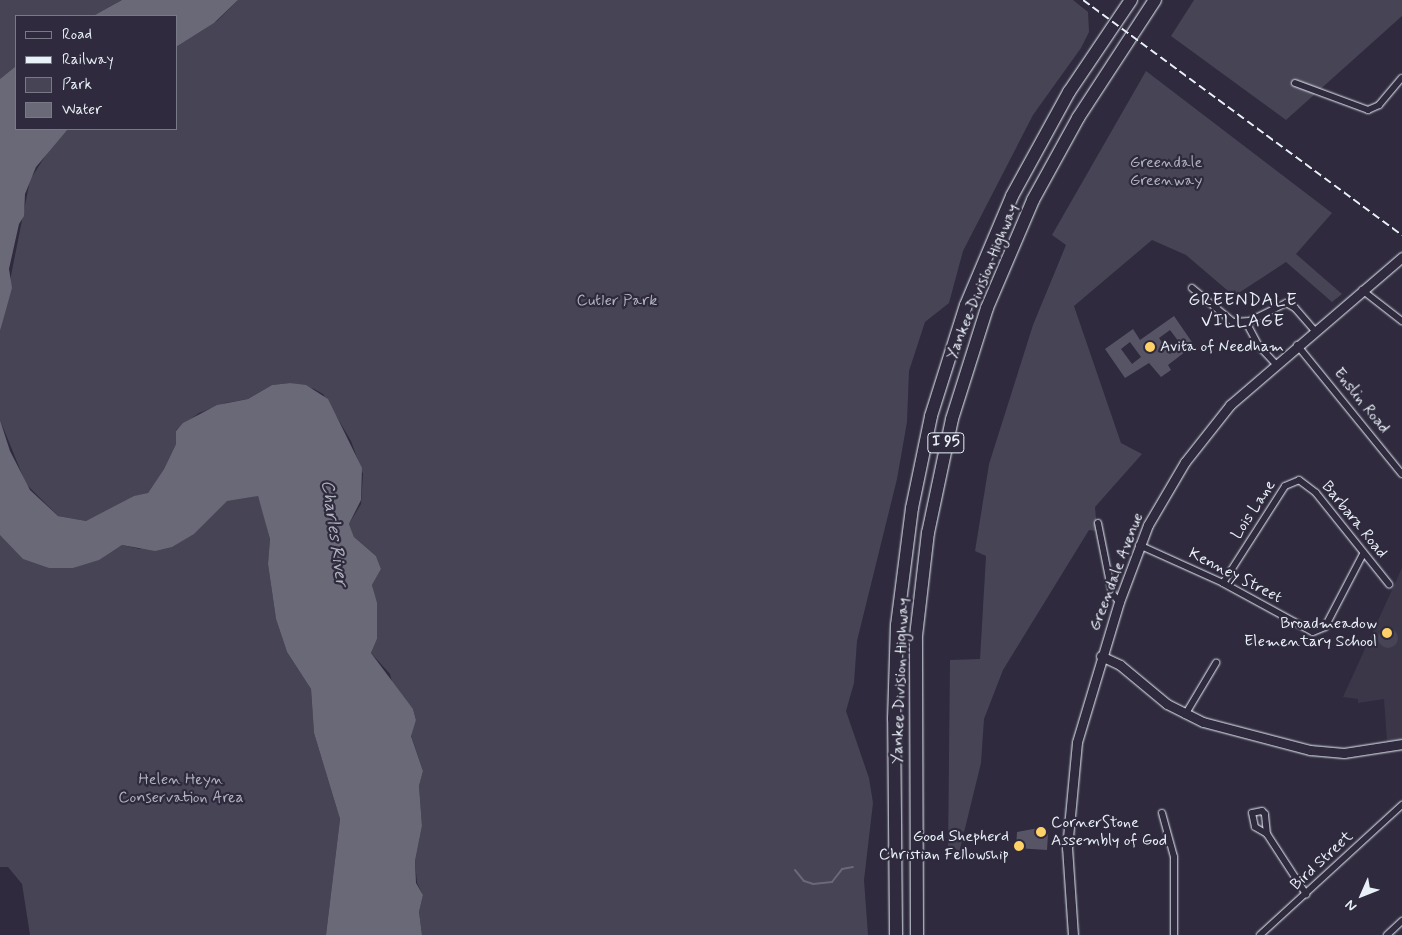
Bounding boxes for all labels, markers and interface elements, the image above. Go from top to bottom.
legend [15,15,178,130]
text: Road [62,25,92,45]
text: Railway [62,50,114,70]
text: Park [62,75,92,95]
text: Water [62,100,102,120]
park label: Greendale Greenway [1130,153,1202,191]
street label: Yankee Division Highway [943,202,1023,362]
district label: GREENDALE VILLAGE [1187,290,1299,332]
park label: Cutler Park [578,291,656,311]
place label: Avita of Needham [1160,337,1282,357]
marker: Avita of Needham [1144,341,1156,353]
street label: Enslin Road [1329,365,1393,437]
road number: I 95 [927,430,965,456]
street label: Lois Lane [1228,477,1280,543]
street label: Barbara Road [1317,478,1391,562]
water label: Charles River [316,479,352,587]
street label: Greendale Avenue [1085,509,1149,635]
street label: Kenney Street [1184,544,1286,608]
street label: Yankee Division Highway [889,598,913,764]
place label: Broadmeadow Elementary School [1244,614,1377,652]
marker: Broadmeadow Elementary School [1381,627,1393,639]
park label: Helen Heyn Conservation Area [117,770,245,808]
place label: CornerStone Assembly of God [1051,813,1167,851]
marker: CornerStone Assembly of God [1035,826,1047,838]
place label: Good Shepherd Christian Fellowship [879,827,1009,865]
street label: Bird Street [1287,827,1357,895]
marker: Good Shepherd Christian Fellowship [1013,840,1025,852]
north arrow [1337,870,1387,920]
text: N [1342,896,1361,915]

